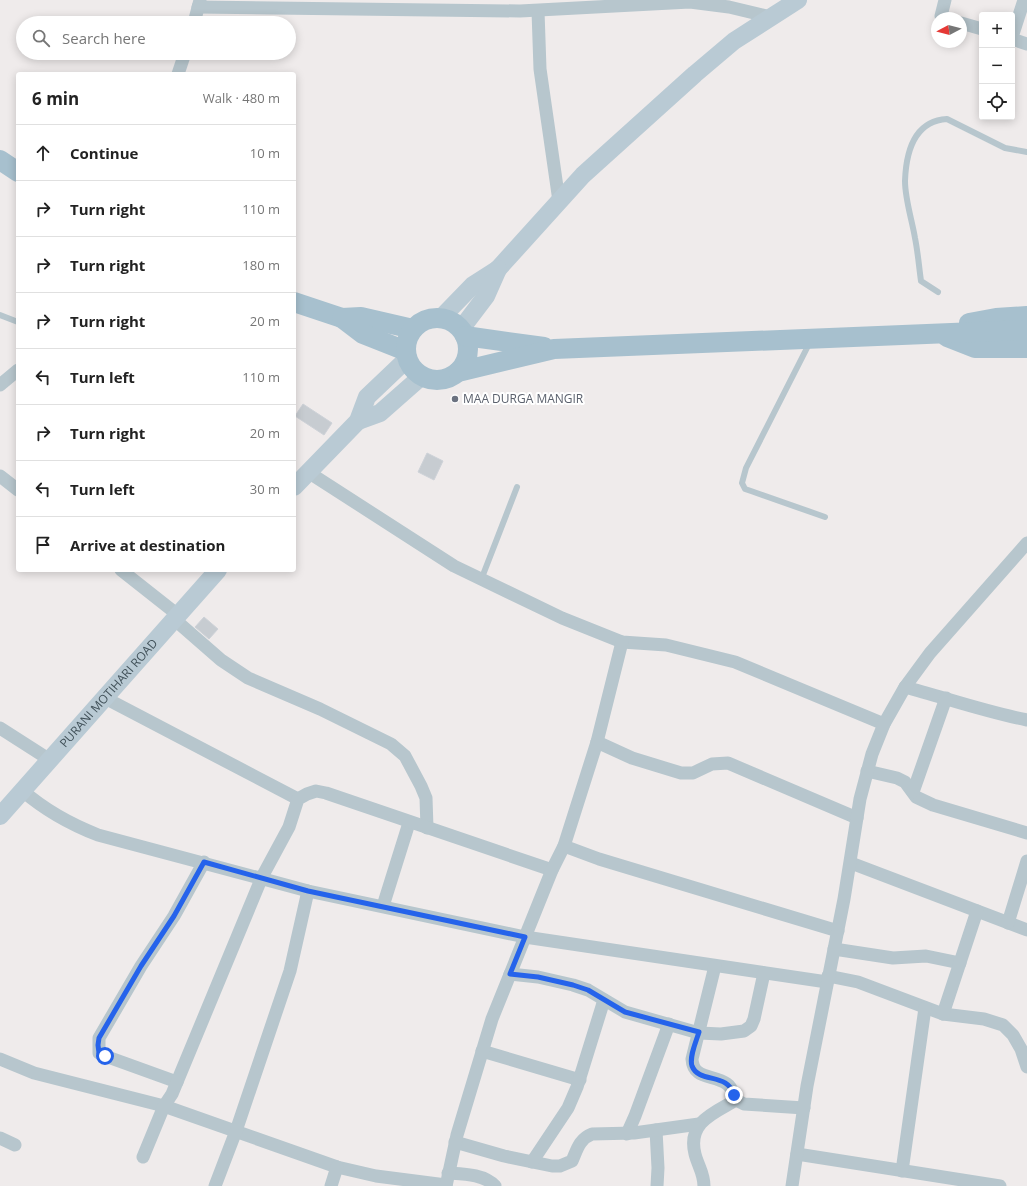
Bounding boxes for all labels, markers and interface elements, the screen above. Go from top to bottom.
north arrow [931,12,967,48]
map controls [979,12,1015,120]
button: + [979,12,1015,48]
search box [16,16,296,60]
icon: search [30,27,52,49]
text: Search here [62,28,146,48]
button: − [979,48,1015,84]
button: locate [979,84,1015,120]
text: 6 min [32,87,79,110]
text: Walk · 480 m [203,89,280,107]
icon: ahead [32,142,54,164]
text: Continue [70,143,138,163]
text: 10 m [250,144,280,162]
icon: right [32,198,54,220]
text: Turn right [70,199,145,219]
text: 110 m [242,200,280,218]
icon: right [32,254,54,276]
text: Turn right [70,255,145,275]
text: 180 m [242,256,280,274]
icon: right [32,310,54,332]
text: Turn right [70,311,145,331]
text: 20 m [250,312,280,330]
icon: left [32,366,54,388]
text: Turn left [70,367,135,387]
text: 110 m [242,368,280,386]
place label: MAA DURGA MANGIR [463,390,584,407]
marker: MAA DURGA MANGIR [450,394,460,404]
icon: right [32,422,54,444]
text: Turn right [70,423,145,443]
text: 20 m [250,424,280,442]
icon: left [32,478,54,500]
text: Turn left [70,479,135,499]
text: 30 m [250,480,280,498]
icon: arrive [32,534,54,556]
text: Arrive at destination [70,535,225,555]
street label: PURANI MOTIHARI ROAD [56,635,161,751]
route start [96,1047,114,1065]
route end [725,1086,743,1104]

